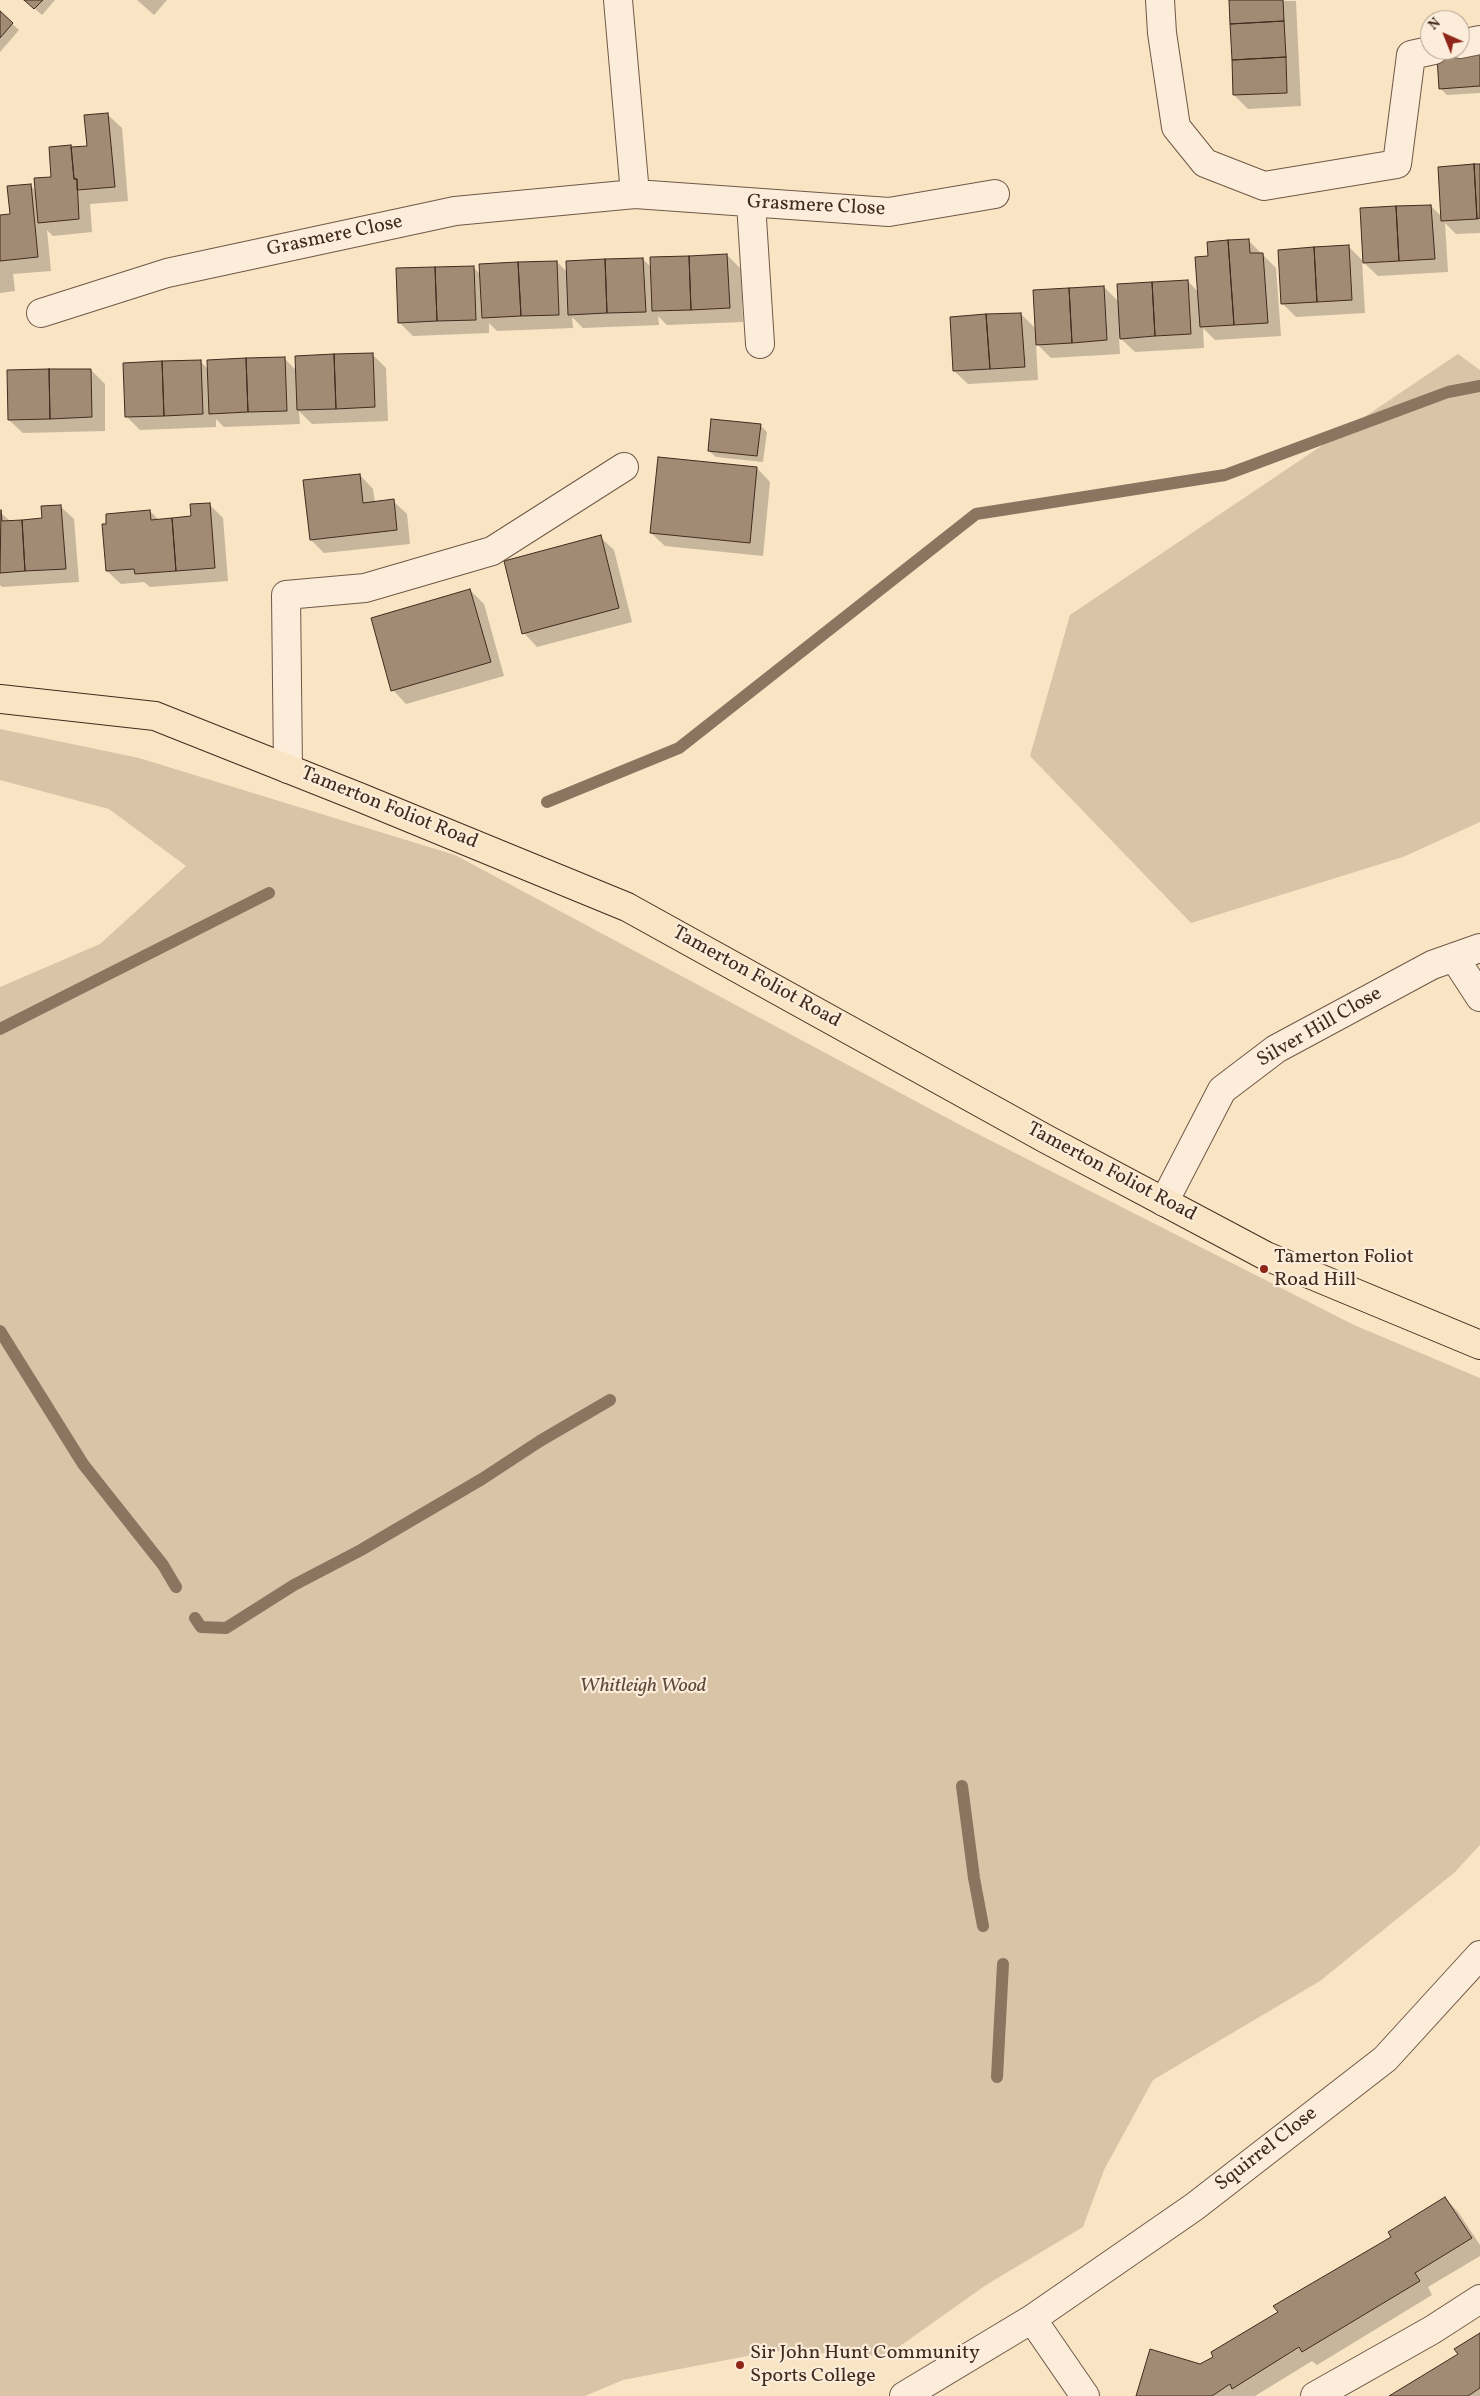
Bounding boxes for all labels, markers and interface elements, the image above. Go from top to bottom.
north arrow [1420,10,1470,60]
text: N [1425,14,1445,35]
street label: Grasmere Close [746,191,886,223]
street label: Grasmere Close [265,211,405,263]
street label: Tamerton Foliot Road [297,762,481,856]
street label: Tamerton Foliot Road [668,922,844,1034]
street label: Silver Hill Close [1253,983,1387,1073]
street label: Tamerton Foliot Road [1022,1118,1200,1228]
place label: Tamerton Foliot Road Hill [1274,1246,1414,1293]
marker: Tamerton Foliot Road Hill [1258,1263,1270,1275]
park label: Whitleigh Wood [580,1675,706,1699]
street label: Squirrel Close [1211,2103,1323,2197]
place label: Sir John Hunt Community Sports College [750,2342,980,2389]
marker: Sir John Hunt Community Sports College [734,2359,746,2371]

